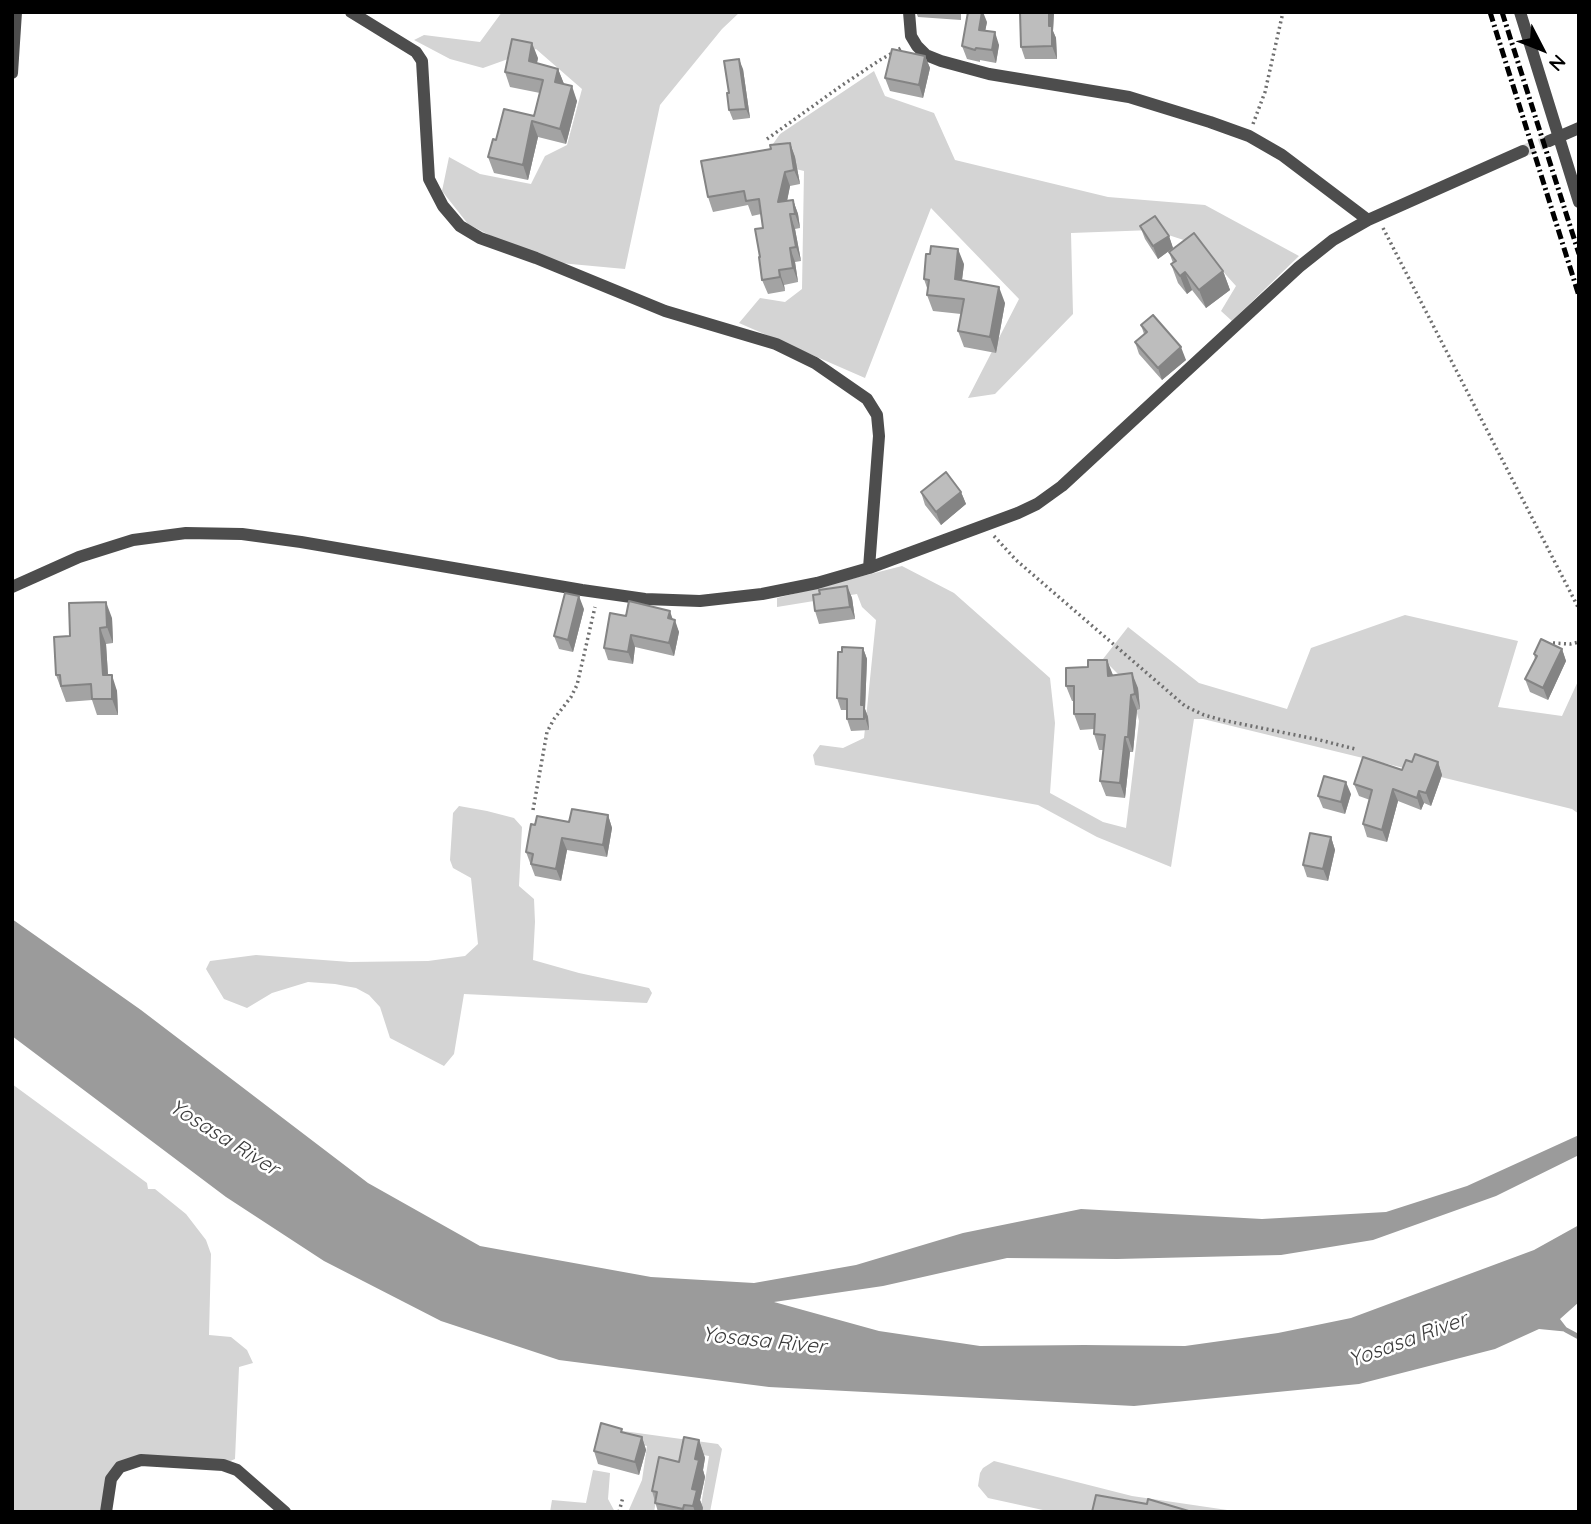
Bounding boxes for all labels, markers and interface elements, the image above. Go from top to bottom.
north arrow [1507,14,1577,84]
text: N [1544,50,1571,76]
water label: Yosasa River [165,1094,283,1182]
water label: Yosasa River [1345,1307,1471,1373]
water label: Yosasa River [701,1322,827,1360]

